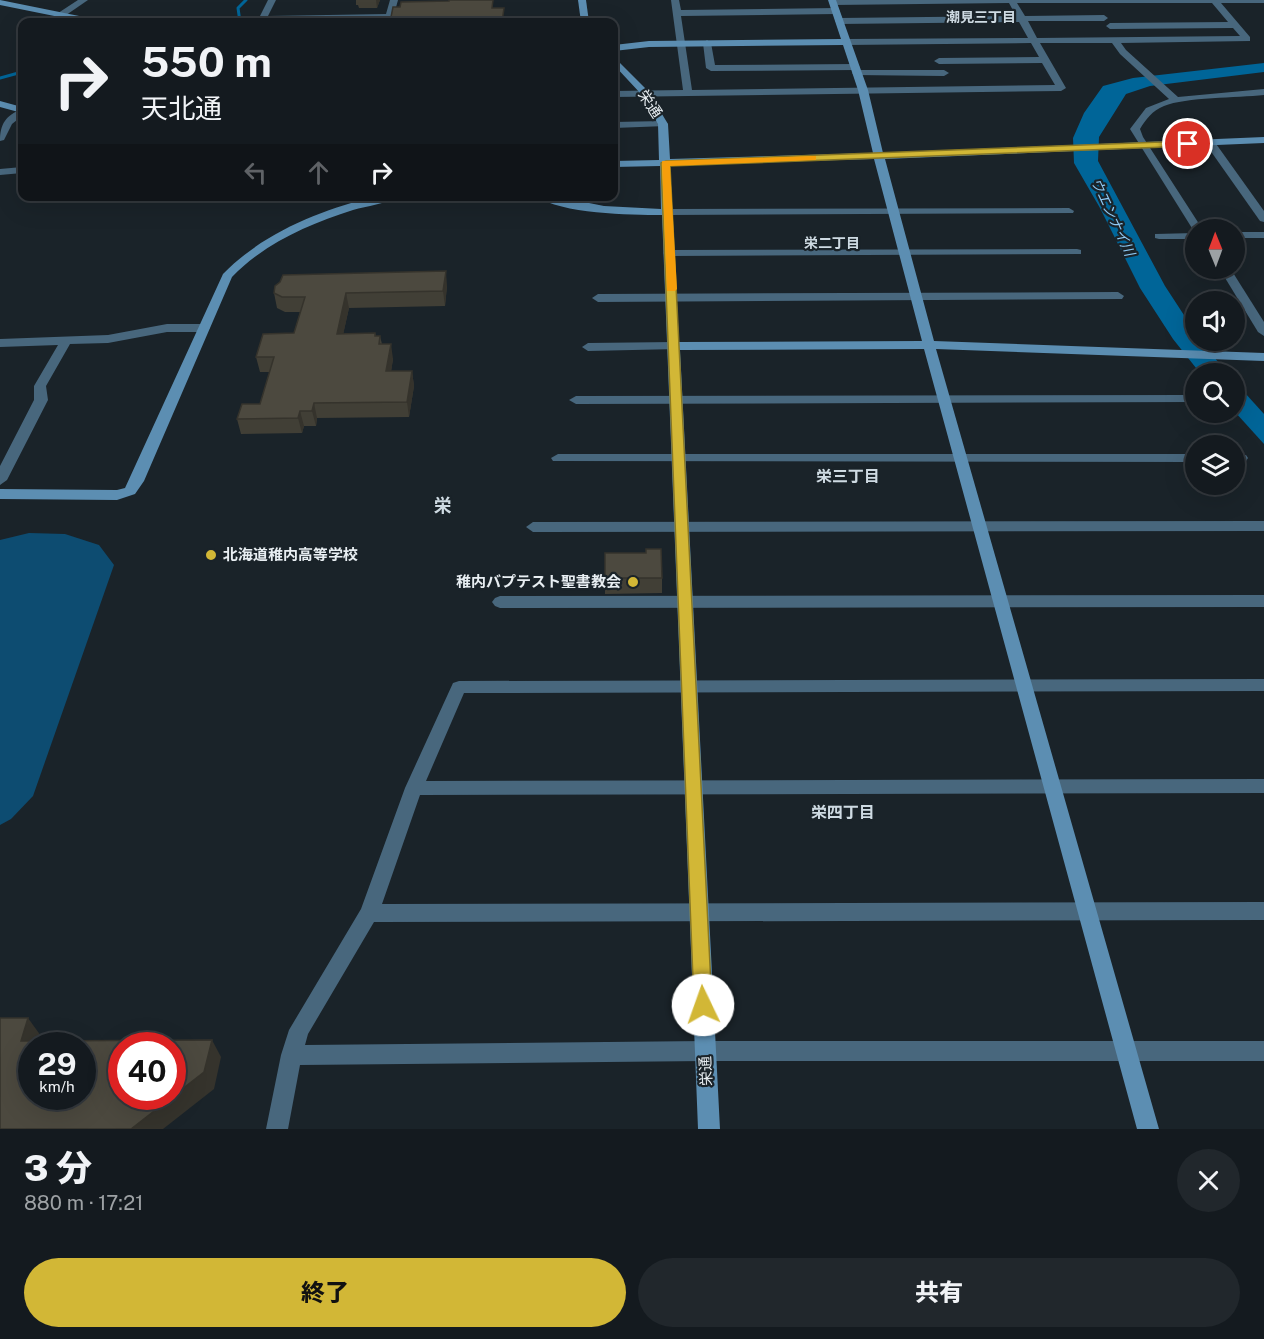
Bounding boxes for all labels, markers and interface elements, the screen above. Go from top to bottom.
district label: 潮見三丁目 [946,9,1016,25]
text: 550 m [141,37,272,86]
icon: right [42,42,120,120]
street label: 栄通 [635,87,666,121]
text: 天北通 [141,92,222,124]
pin [1162,118,1213,169]
icon: arrive [1171,127,1204,160]
icon: left [239,156,272,189]
icon: ahead [302,156,335,189]
icon: right [365,156,398,189]
water label: ウエンナイ川 [1088,176,1139,260]
north arrow [1185,219,1245,279]
map controls [1185,219,1245,495]
district label: 栄二丁目 [804,235,860,251]
button: sound [1185,291,1245,351]
button: search [1185,363,1245,423]
button: layers [1185,435,1245,495]
district label: 栄三丁目 [816,467,880,486]
district label: 栄 [434,495,452,516]
place label: 北海道稚内高等学校 [223,546,358,563]
marker: 北海道稚内高等学校 [204,548,218,562]
place label: 稚内バプテスト聖書教会 [456,573,621,590]
marker: 稚内バプテスト聖書教会 [626,575,640,589]
district label: 栄四丁目 [811,803,875,822]
position arrow [671,973,735,1037]
speed limit sign: 40 [108,1032,186,1110]
text: 29 [38,1046,76,1082]
street label: 栄通 [696,1056,715,1086]
text: km/h [39,1078,75,1095]
text: 3 分 [24,1147,92,1189]
button: close [1177,1149,1240,1212]
text: 880 m · 17:21 [24,1191,143,1215]
button: 終了 [24,1258,626,1327]
button: 共有 [638,1258,1240,1327]

